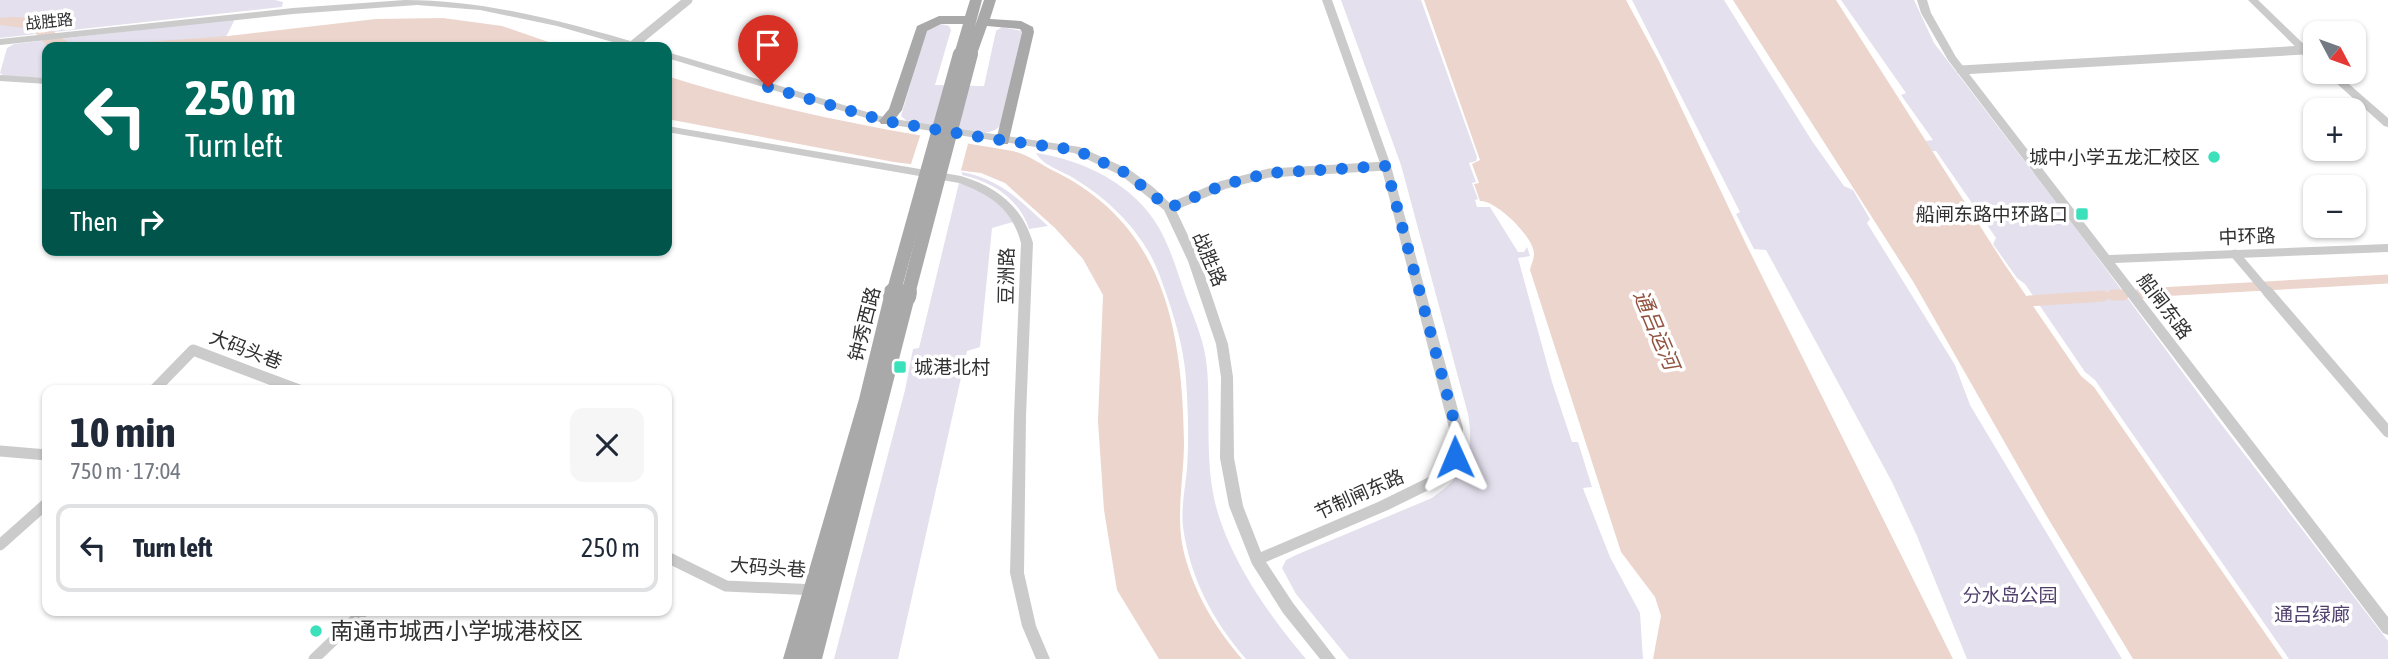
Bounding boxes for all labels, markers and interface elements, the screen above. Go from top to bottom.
street label: 战胜路 [24,10,74,32]
pin [738,15,798,87]
north arrow [2303,21,2366,84]
map controls [2303,21,2366,238]
icon: arrive [749,26,787,64]
text: 250 m [185,69,296,125]
icon: left [70,70,161,161]
button: + [2303,98,2366,161]
text: Turn left [185,127,283,164]
place label: 城中小学五龙汇校区 [2029,146,2200,168]
marker: 城中小学五龙汇校区 [2206,149,2222,165]
button: − [2303,175,2366,238]
icon: right [132,203,170,241]
place label: 船闸东路中环路口 [1916,203,2068,225]
marker: 船闸东路中环路口 [2074,206,2090,222]
text: Then [70,207,118,237]
street label: 中环路 [2218,224,2276,248]
street label: 战胜路 [1189,228,1231,290]
street label: 豆洲路 [995,247,1017,305]
street label: 船闸东路 [2133,269,2197,343]
street label: 钟秀西路 [844,284,884,364]
water label: 通吕运河 [1629,286,1686,377]
street label: 大码头巷 [207,325,285,373]
place label: 城港北村 [914,356,990,378]
marker: 城港北村 [892,359,908,375]
text: 10 min [70,408,176,456]
button: close [570,408,644,482]
position arrow [1418,420,1492,494]
text: 750 m · 17:04 [70,458,181,484]
street label: 节制闸东路 [1311,465,1407,523]
icon: left [74,529,112,567]
text: Turn left [133,533,213,563]
text: 250 m [581,533,640,563]
street label: 大码头巷 [729,553,807,581]
park label: 分水岛公园 [1962,584,2058,606]
park label: 通吕绿廊 [2274,603,2350,625]
place label: 南通市城西小学城港校区 [330,618,583,644]
marker: 南通市城西小学城港校区 [308,623,324,639]

